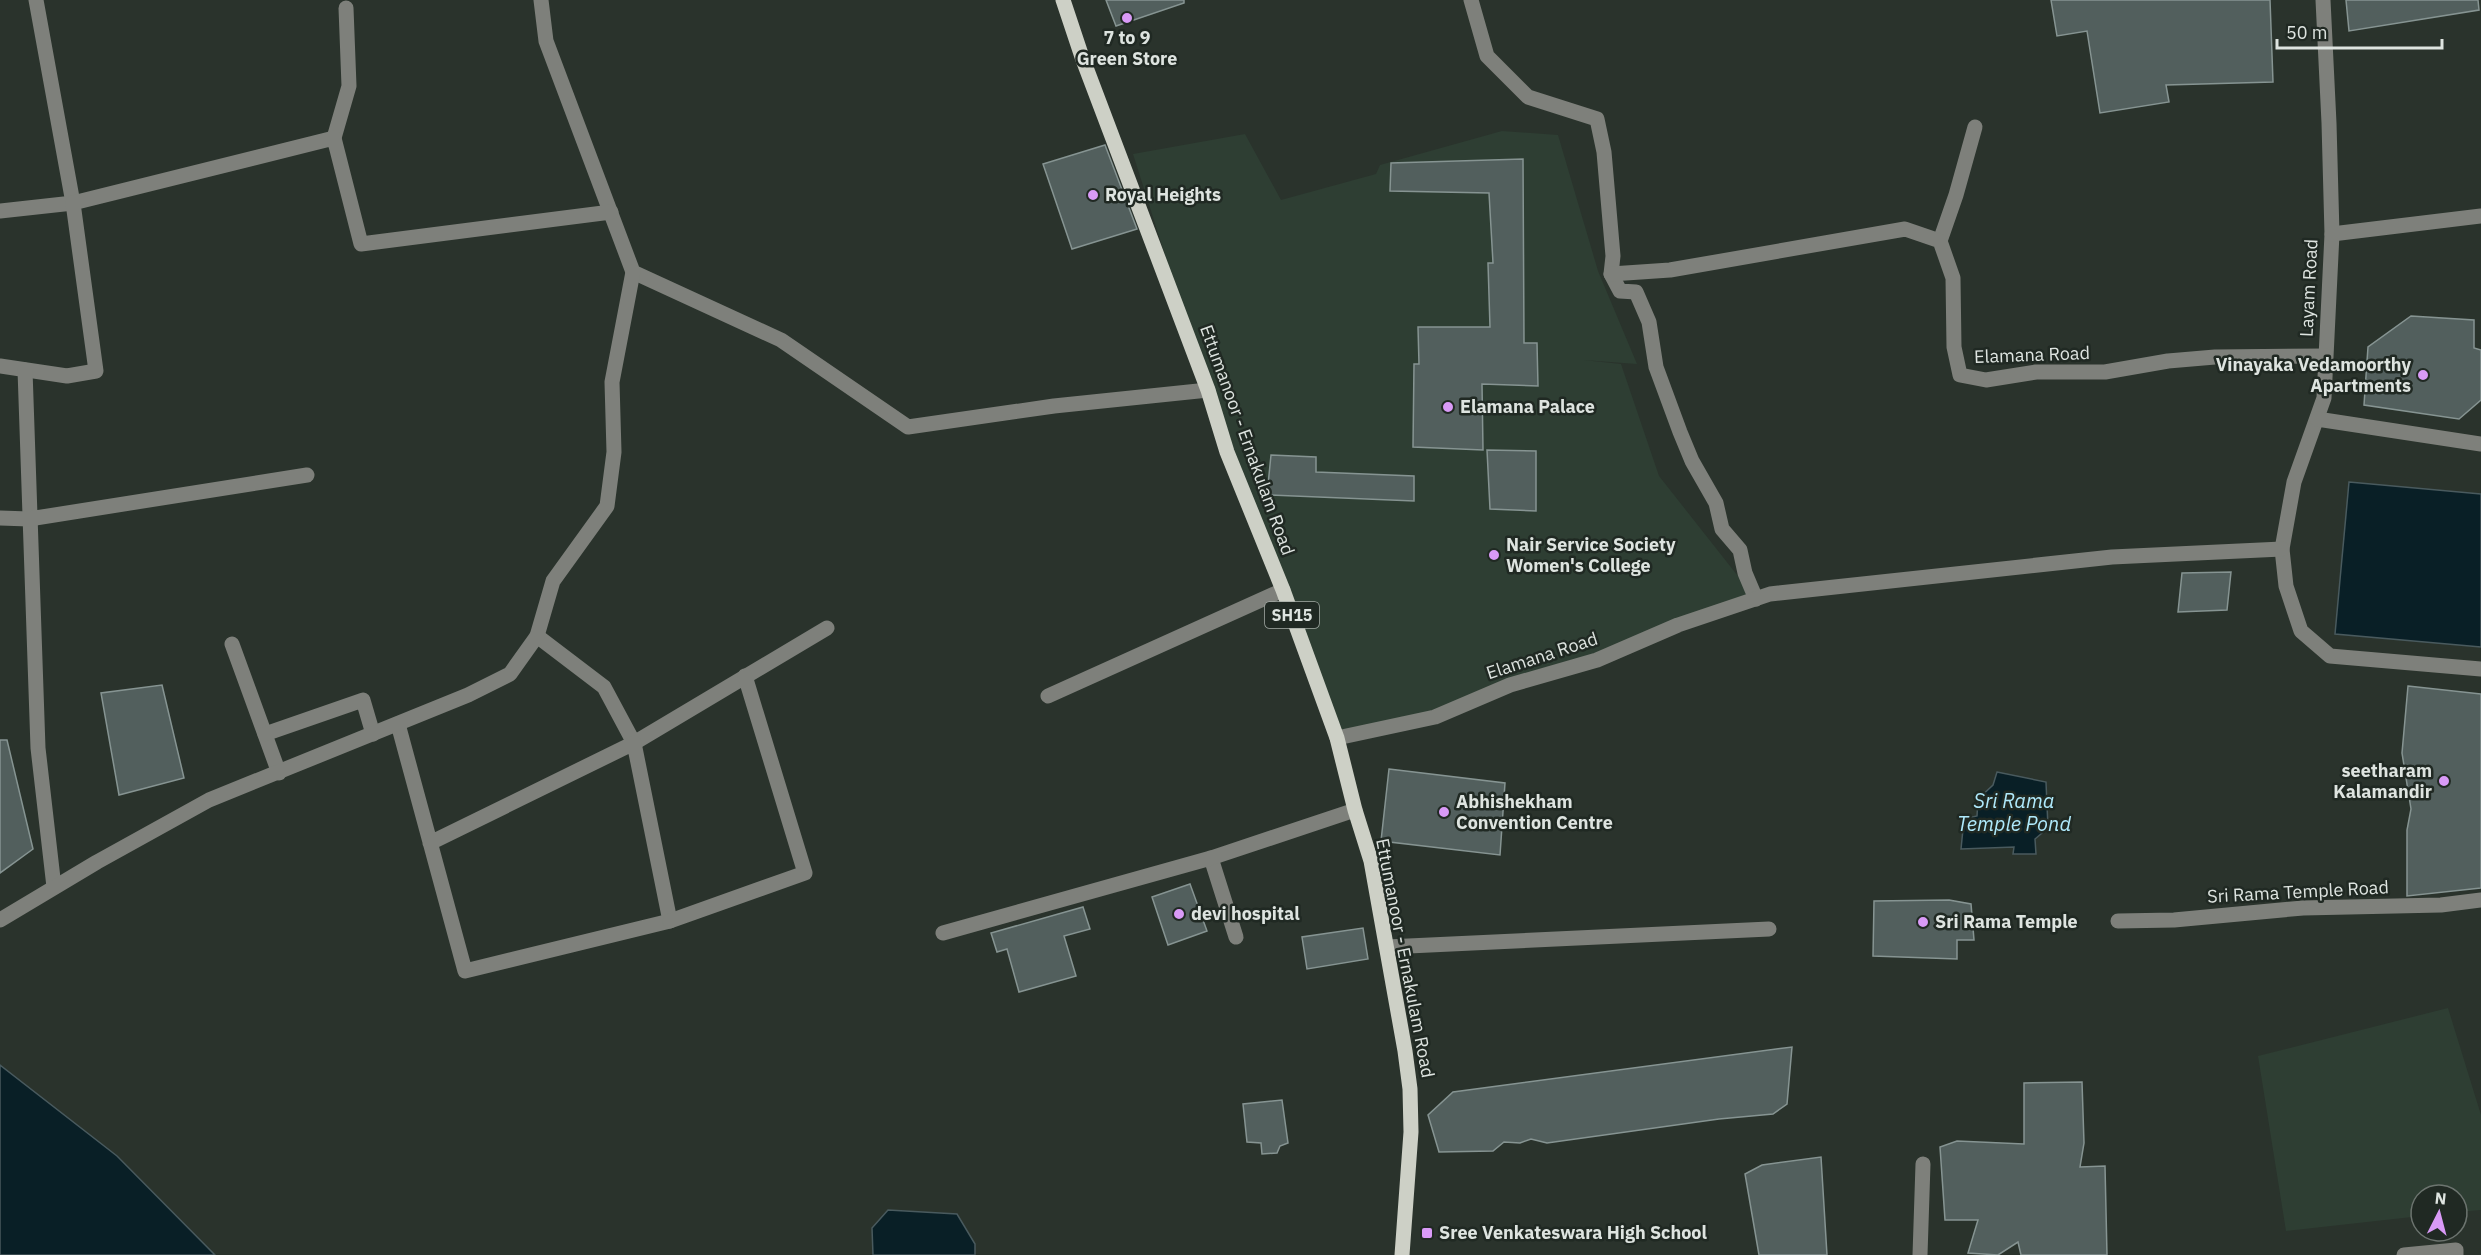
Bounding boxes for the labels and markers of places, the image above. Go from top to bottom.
marker: 7 to 9 Green Store [1120,11,1134,25]
place label: 7 to 9 Green Store [1077,26,1177,70]
place label: Royal Heights [1105,183,1221,206]
marker: Royal Heights [1086,188,1100,202]
place label: Vinayaka Vedamoorthy Apartments [2216,353,2411,397]
marker: Vinayaka Vedamoorthy Apartments [2416,368,2430,382]
place label: Elamana Palace [1460,395,1595,418]
marker: Elamana Palace [1441,400,1455,414]
place label: Nair Service Society Women's College [1506,533,1676,577]
marker: Nair Service Society Women's College [1487,548,1501,562]
place label: seetharam Kalamandir [2333,759,2432,803]
marker: seetharam Kalamandir [2437,774,2451,788]
place label: Abhishekham Convention Centre [1456,790,1613,834]
marker: Abhishekham Convention Centre [1437,805,1451,819]
place label: devi hospital [1191,902,1300,925]
marker: devi hospital [1172,907,1186,921]
place label: Sri Rama Temple [1935,910,2078,933]
marker: Sri Rama Temple [1916,915,1930,929]
place label: Sree Venkateswara High School [1439,1221,1707,1244]
marker: Sree Venkateswara High School [1420,1226,1434,1240]

